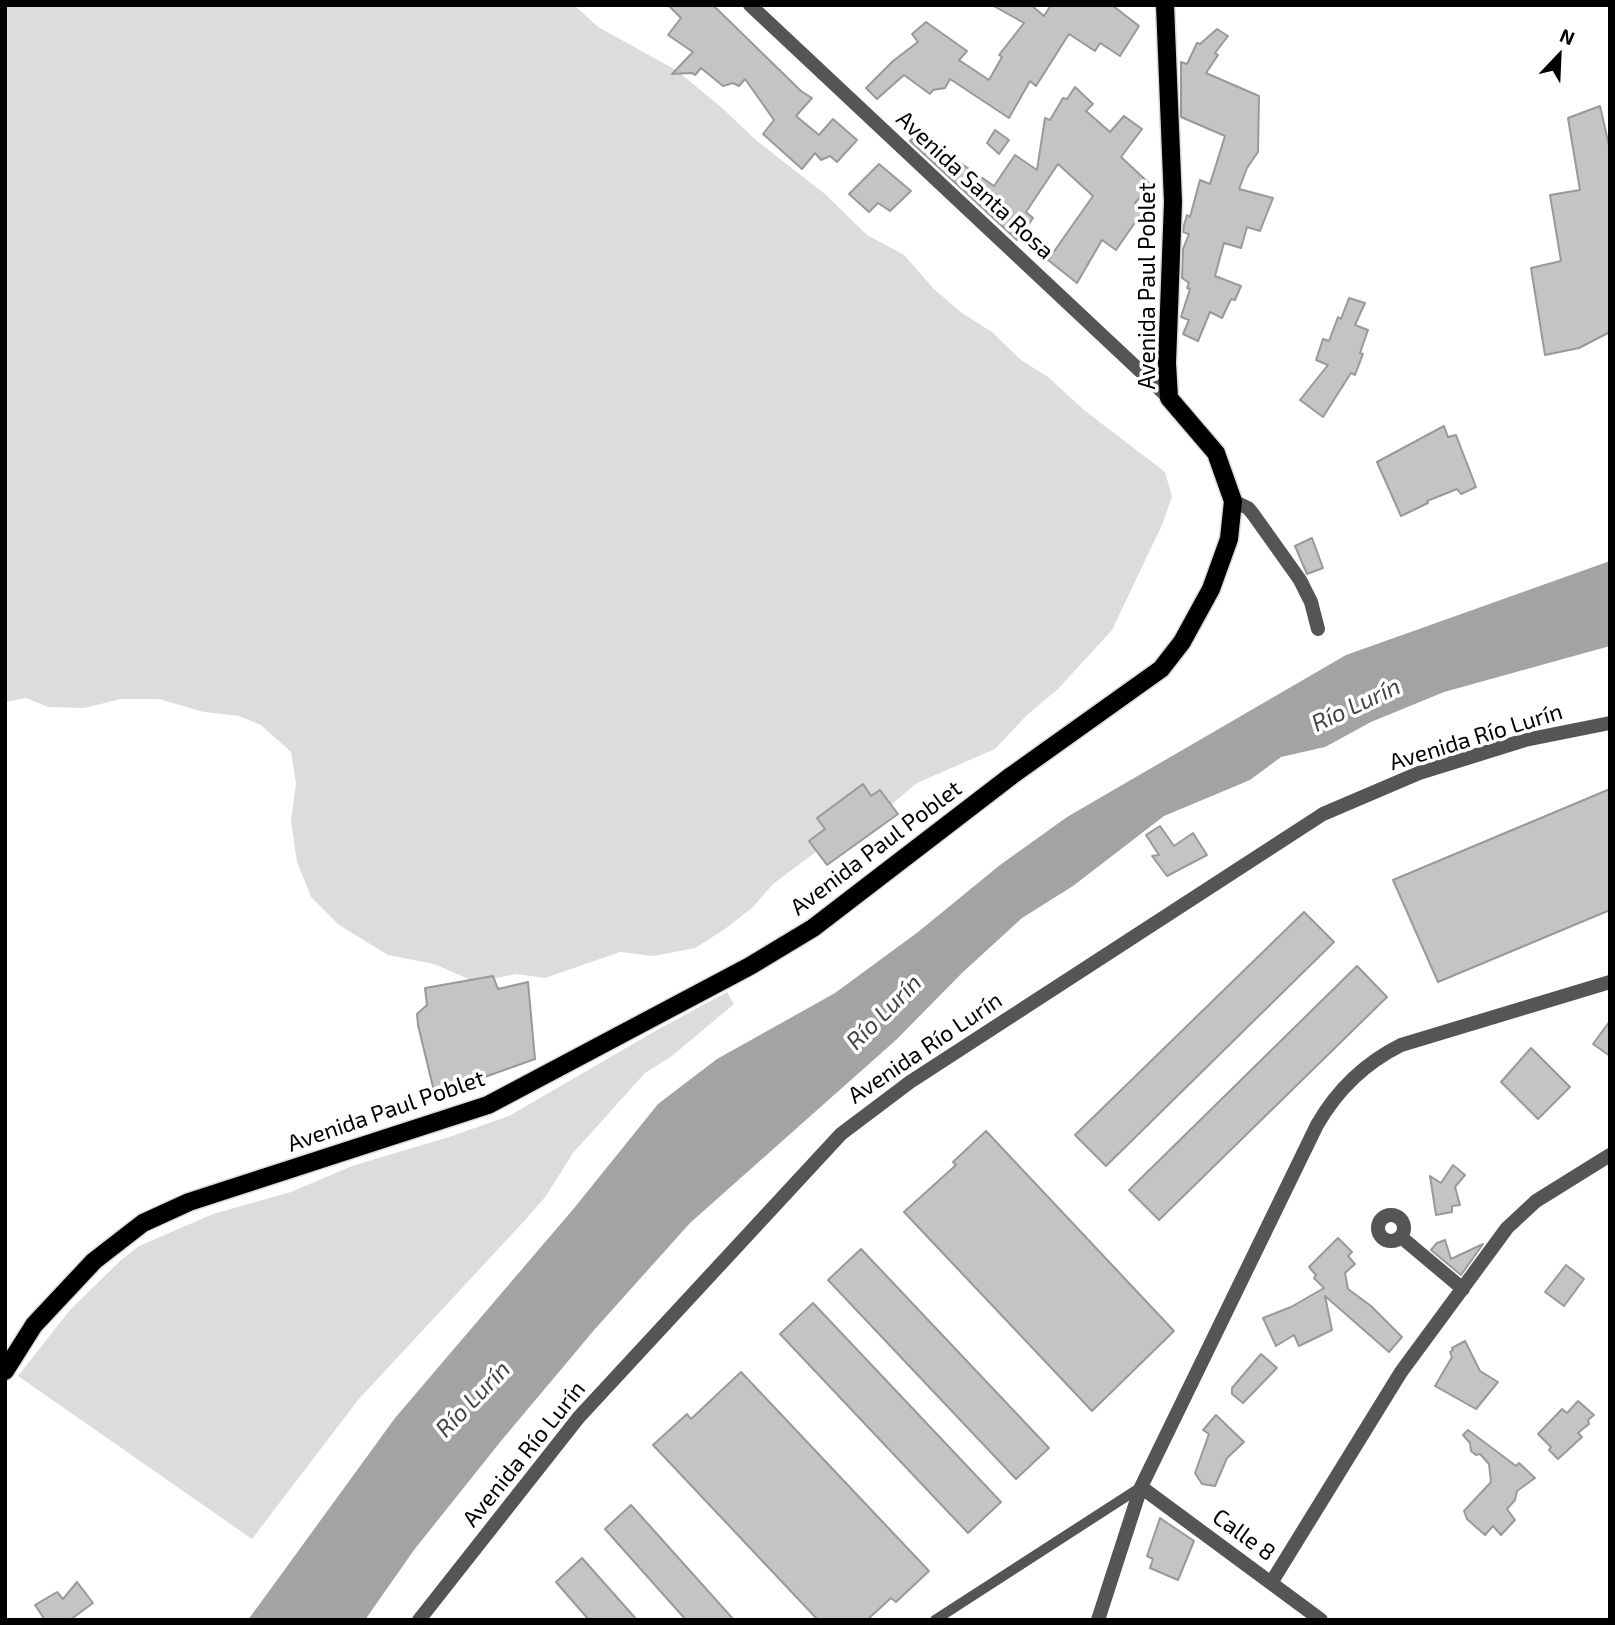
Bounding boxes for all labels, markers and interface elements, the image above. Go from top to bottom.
north arrow [1524,21,1594,91]
text: N [1557,23,1578,49]
street label: Avenida Santa Rosa [891,105,1059,265]
street label: Avenida Paul Poblet [1133,183,1161,389]
water label: Río Lurín [1307,672,1405,738]
street label: Avenida Río Lurín [1386,698,1566,776]
street label: Avenida Paul Poblet [785,775,967,921]
water label: Río Lurín [840,968,928,1056]
street label: Avenida Río Lurín [843,986,1007,1110]
street label: Avenida Paul Poblet [284,1064,488,1158]
water label: Río Lurín [430,1355,516,1443]
street label: Avenida Río Lurín [457,1376,591,1532]
street label: Calle 8 [1207,1503,1281,1567]

